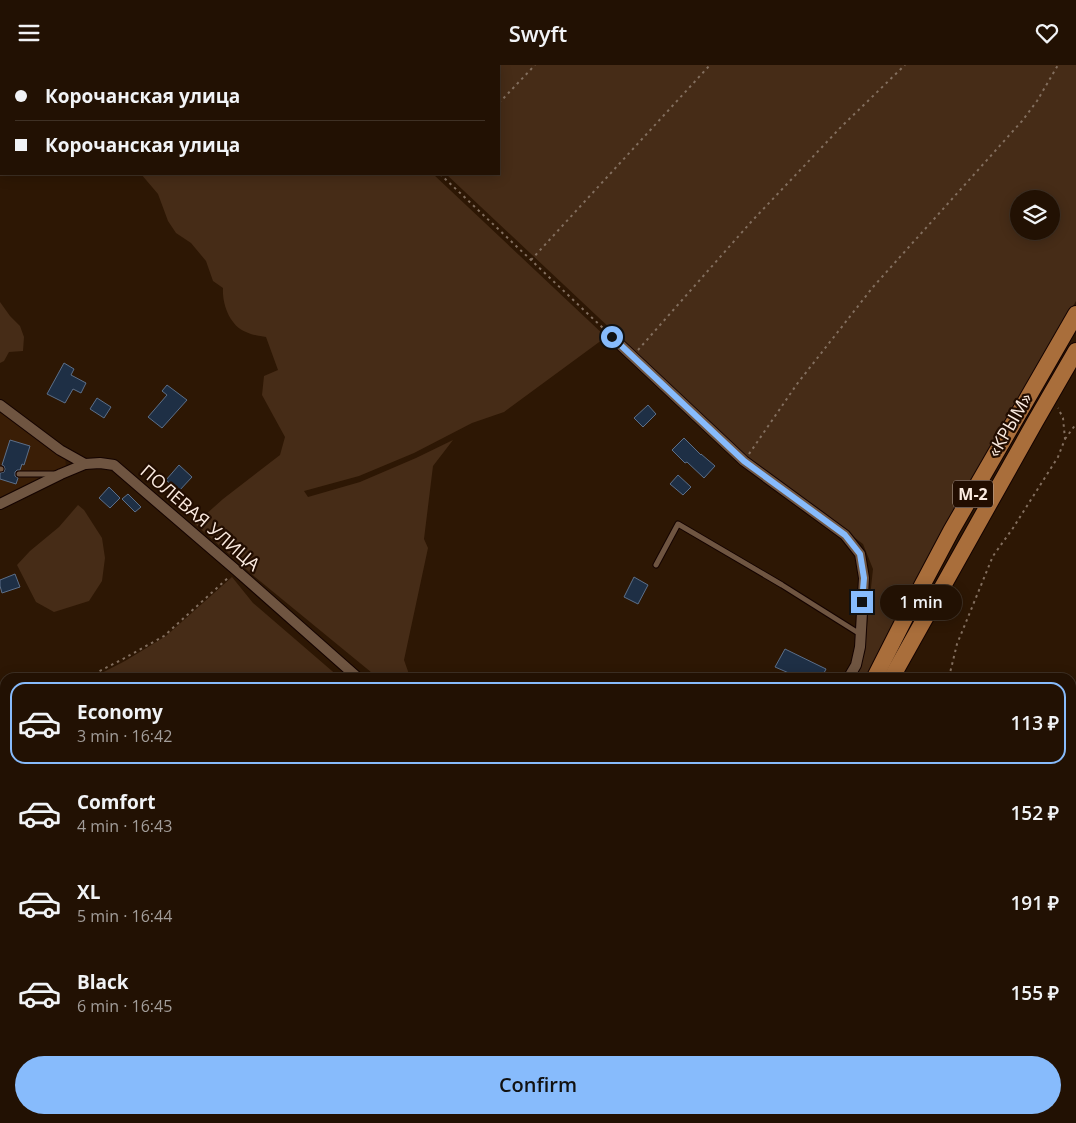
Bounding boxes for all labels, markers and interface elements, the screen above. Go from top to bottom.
text: Swyft [509,18,567,48]
icon: menu [15,19,43,47]
icon: heart [1033,19,1061,47]
text: Корочанская улица [45,83,240,109]
text: Корочанская улица [45,132,240,158]
map controls [1010,190,1060,240]
button: layers [1010,190,1060,240]
route start [601,326,623,348]
street label: «КРЫМ» [981,388,1037,461]
street label: ПОЛЕВАЯ УЛИЦА [136,459,266,576]
road number: М-2 [953,481,993,507]
callout: 1 min [880,585,962,619]
route end [851,591,873,613]
text: 1 min [899,591,943,613]
text: Economy [77,699,163,725]
icon: car [17,701,62,746]
text: 113 ₽ [1010,710,1059,736]
text: 3 min · 16:42 [77,725,172,747]
text: Comfort [77,789,156,815]
icon: car [17,791,62,836]
text: 152 ₽ [1010,800,1059,826]
text: 4 min · 16:43 [77,815,172,837]
text: XL [77,879,100,905]
icon: car [17,881,62,926]
text: 191 ₽ [1010,890,1059,916]
text: 5 min · 16:44 [77,905,172,927]
text: Black [77,969,129,995]
icon: car [17,971,62,1016]
text: 155 ₽ [1010,980,1059,1006]
text: 6 min · 16:45 [77,995,172,1017]
button: Confirm [15,1056,1061,1114]

